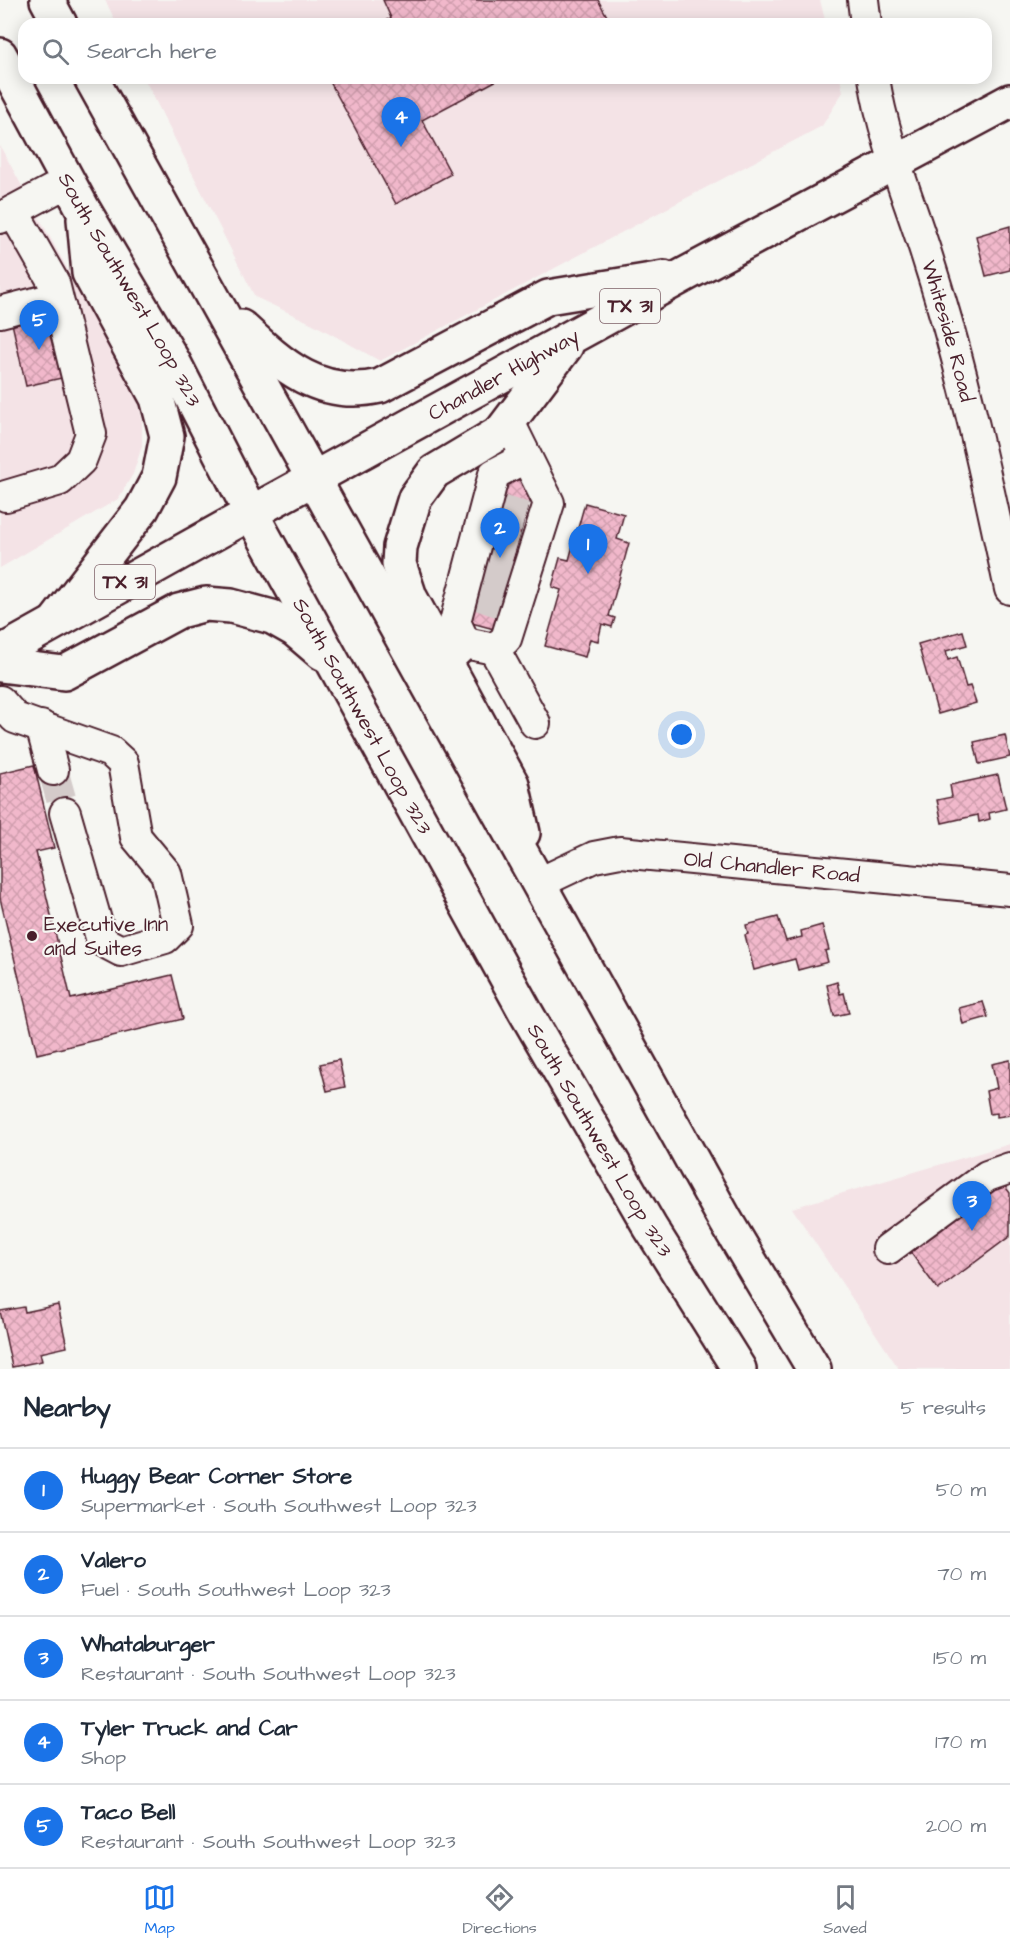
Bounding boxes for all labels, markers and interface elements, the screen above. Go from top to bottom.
search box [18,18,992,84]
icon: search [39,35,72,68]
text: Search here [87,36,217,67]
pin: 4 [382,98,420,147]
street label: South Southwest Loop 323 [51,167,209,412]
street label: Whiteside Road [915,257,982,405]
road number: TX 31 [600,289,660,323]
pin: 5 [20,300,58,350]
street label: Chandler Highway [423,321,586,428]
pin: 2 [480,508,520,558]
pin: 1 [568,524,608,574]
road number: TX 31 [95,565,155,599]
street label: South Southwest Loop 323 [286,592,440,840]
your location [667,720,696,749]
street label: Old Chandler Road [683,844,862,890]
place label: Executive Inn and Suites [44,910,168,963]
marker: Executive Inn and Suites [25,929,39,943]
street label: South Southwest Loop 323 [521,1018,680,1262]
pin: 3 [952,1182,992,1231]
text: Nearby [24,1390,111,1426]
text: 5 results [901,1394,986,1422]
text: Huggy Bear Corner Store [81,1461,352,1492]
text: 1 [42,1476,45,1504]
text: 50 m [936,1476,986,1504]
text: Supermarket · South Southwest Loop 323 [81,1492,477,1520]
text: Valero [81,1545,146,1576]
text: 2 [38,1560,49,1588]
text: 70 m [938,1560,986,1588]
text: Fuel · South Southwest Loop 323 [81,1576,391,1604]
text: Whataburger [81,1629,215,1660]
text: 3 [38,1644,49,1672]
text: 150 m [933,1644,986,1672]
text: Restaurant · South Southwest Loop 323 [81,1660,456,1688]
text: Tyler Truck and Car [81,1713,298,1744]
text: 4 [37,1728,50,1756]
text: 170 m [935,1728,986,1756]
text: Shop [81,1744,126,1772]
text: Taco Bell [81,1797,175,1828]
text: 5 [36,1812,51,1840]
text: 200 m [926,1812,986,1840]
text: Restaurant · South Southwest Loop 323 [81,1828,456,1856]
tab: Map [143,1881,176,1939]
tab: Directions [463,1881,537,1939]
tab: Saved [823,1881,867,1939]

